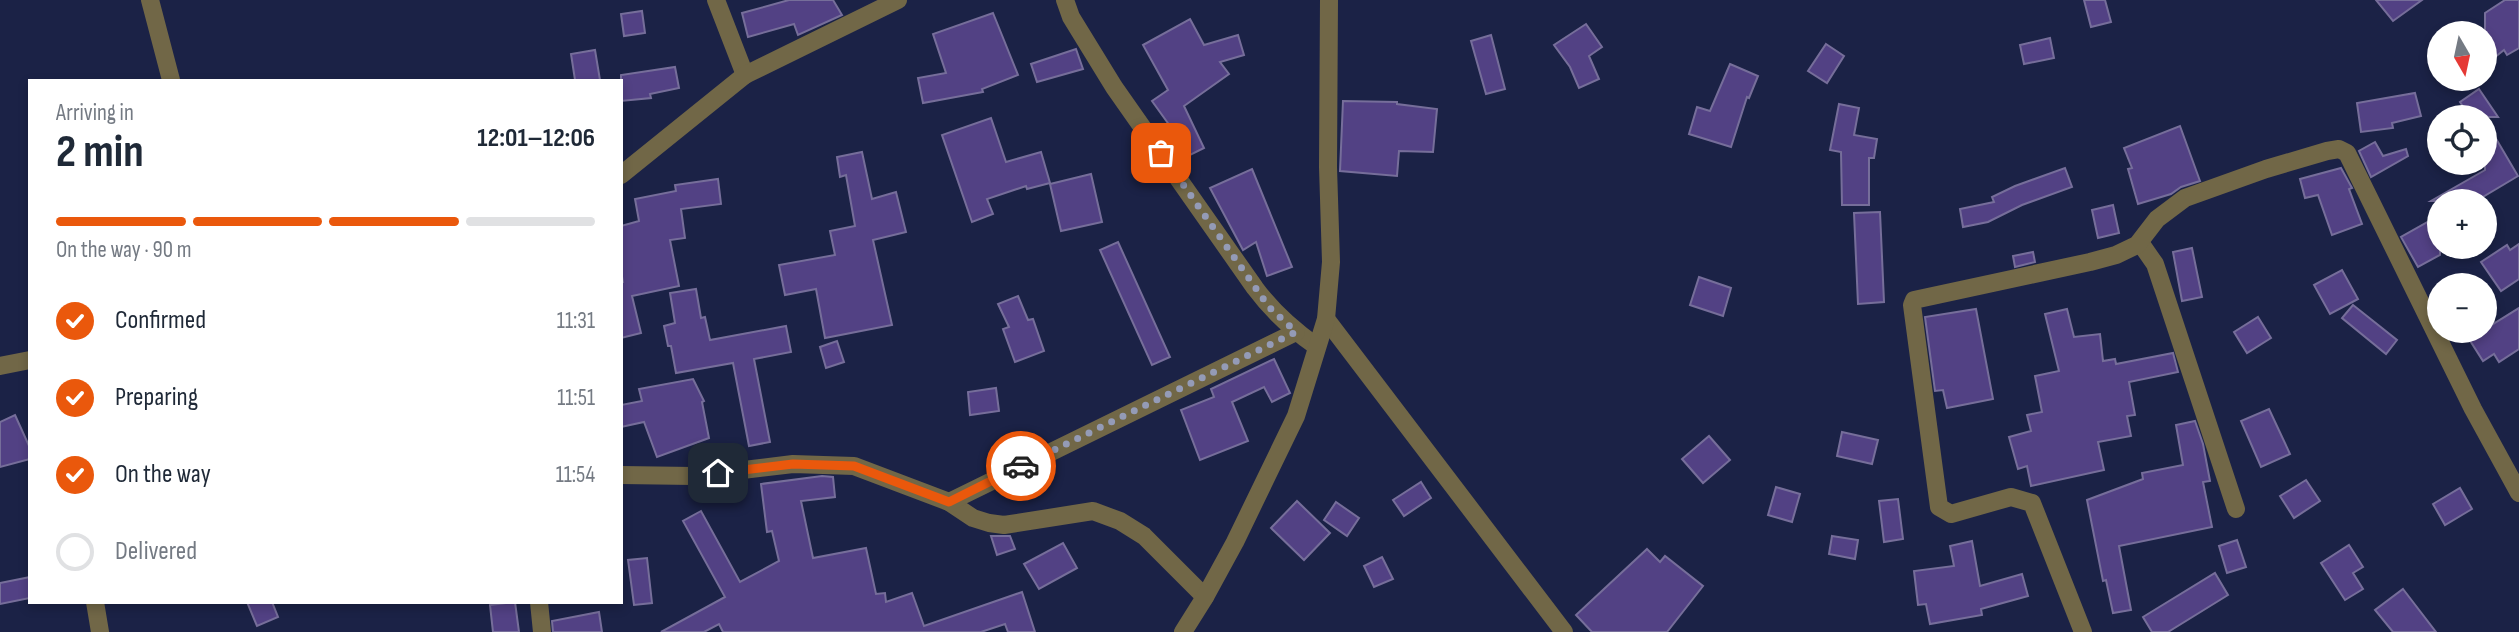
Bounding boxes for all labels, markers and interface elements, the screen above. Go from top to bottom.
north arrow [2427,21,2497,91]
map controls [2427,21,2497,343]
text: Arriving in [56,99,134,127]
button: locate [2427,105,2497,175]
text: 12:01–12:06 [477,123,595,154]
pin [1131,123,1191,183]
text: 2 min [56,125,144,180]
icon: bag [1142,134,1180,172]
button: + [2427,189,2497,259]
text: On the way · 90 m [56,236,191,264]
button: − [2427,273,2497,343]
icon: check [56,302,94,340]
text: Confirmed [115,305,206,336]
text: 11:31 [557,307,595,335]
icon: check [56,379,94,417]
text: Preparing [115,382,198,413]
text: 11:51 [557,384,595,412]
courier [986,431,1056,501]
pin [688,443,748,503]
icon: car [1002,447,1040,485]
icon: home [699,454,737,492]
icon: check [56,456,94,494]
text: On the way [115,459,211,490]
text: 11:54 [556,461,595,489]
text: Delivered [115,536,197,567]

